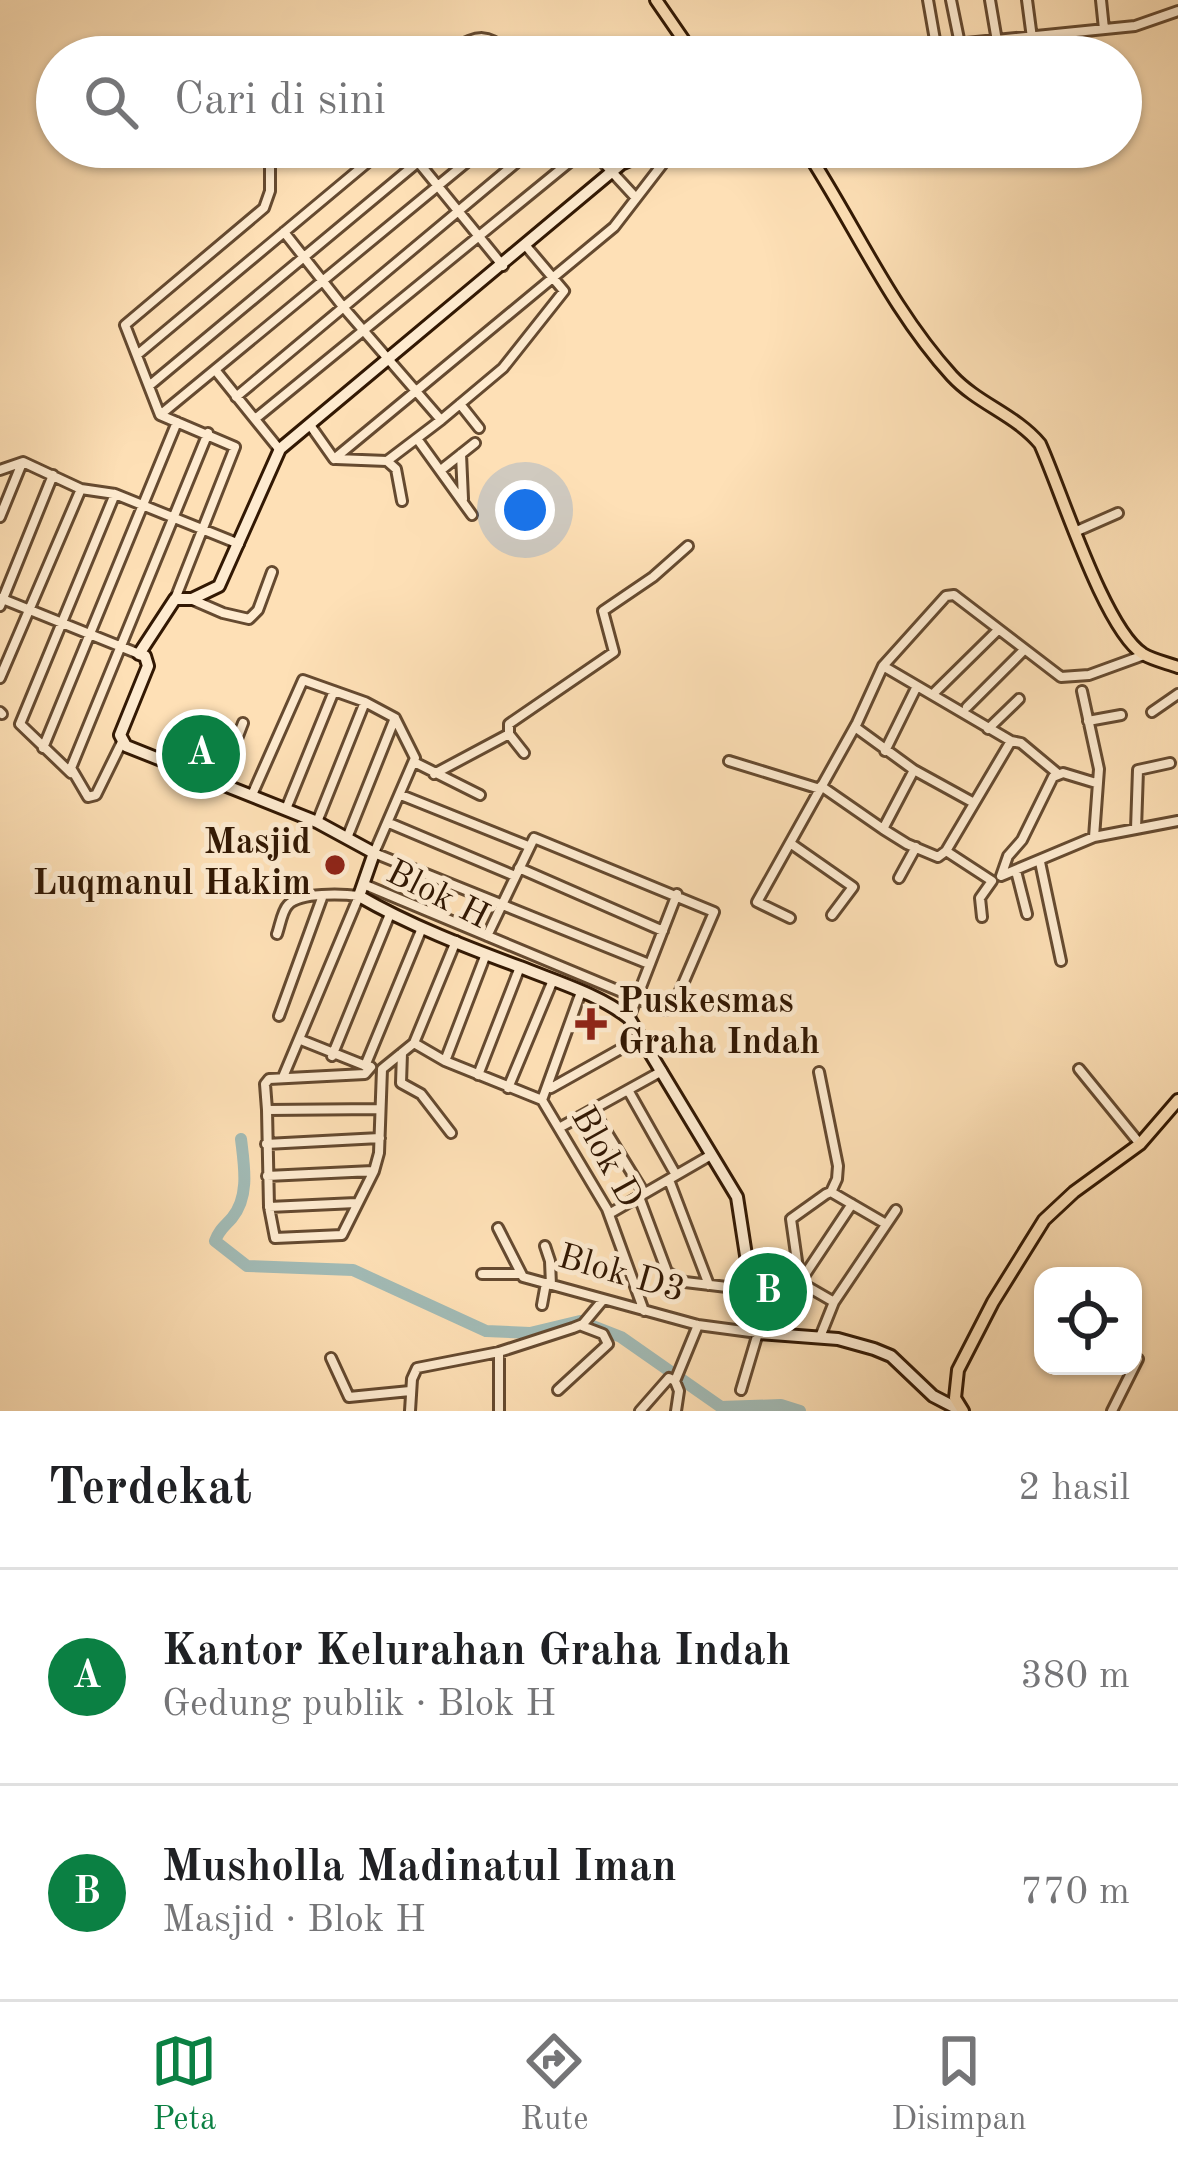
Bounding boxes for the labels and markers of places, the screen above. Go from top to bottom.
pin: A [162,709,240,799]
place label: Masjid Luqmanul Hakim [33,826,311,903]
marker: Masjid Luqmanul Hakim [322,852,348,878]
place label: Puskesmas Graha Indah [618,985,820,1062]
marker: Puskesmas Graha Indah [575,1008,607,1040]
pin: B [729,1247,807,1337]

